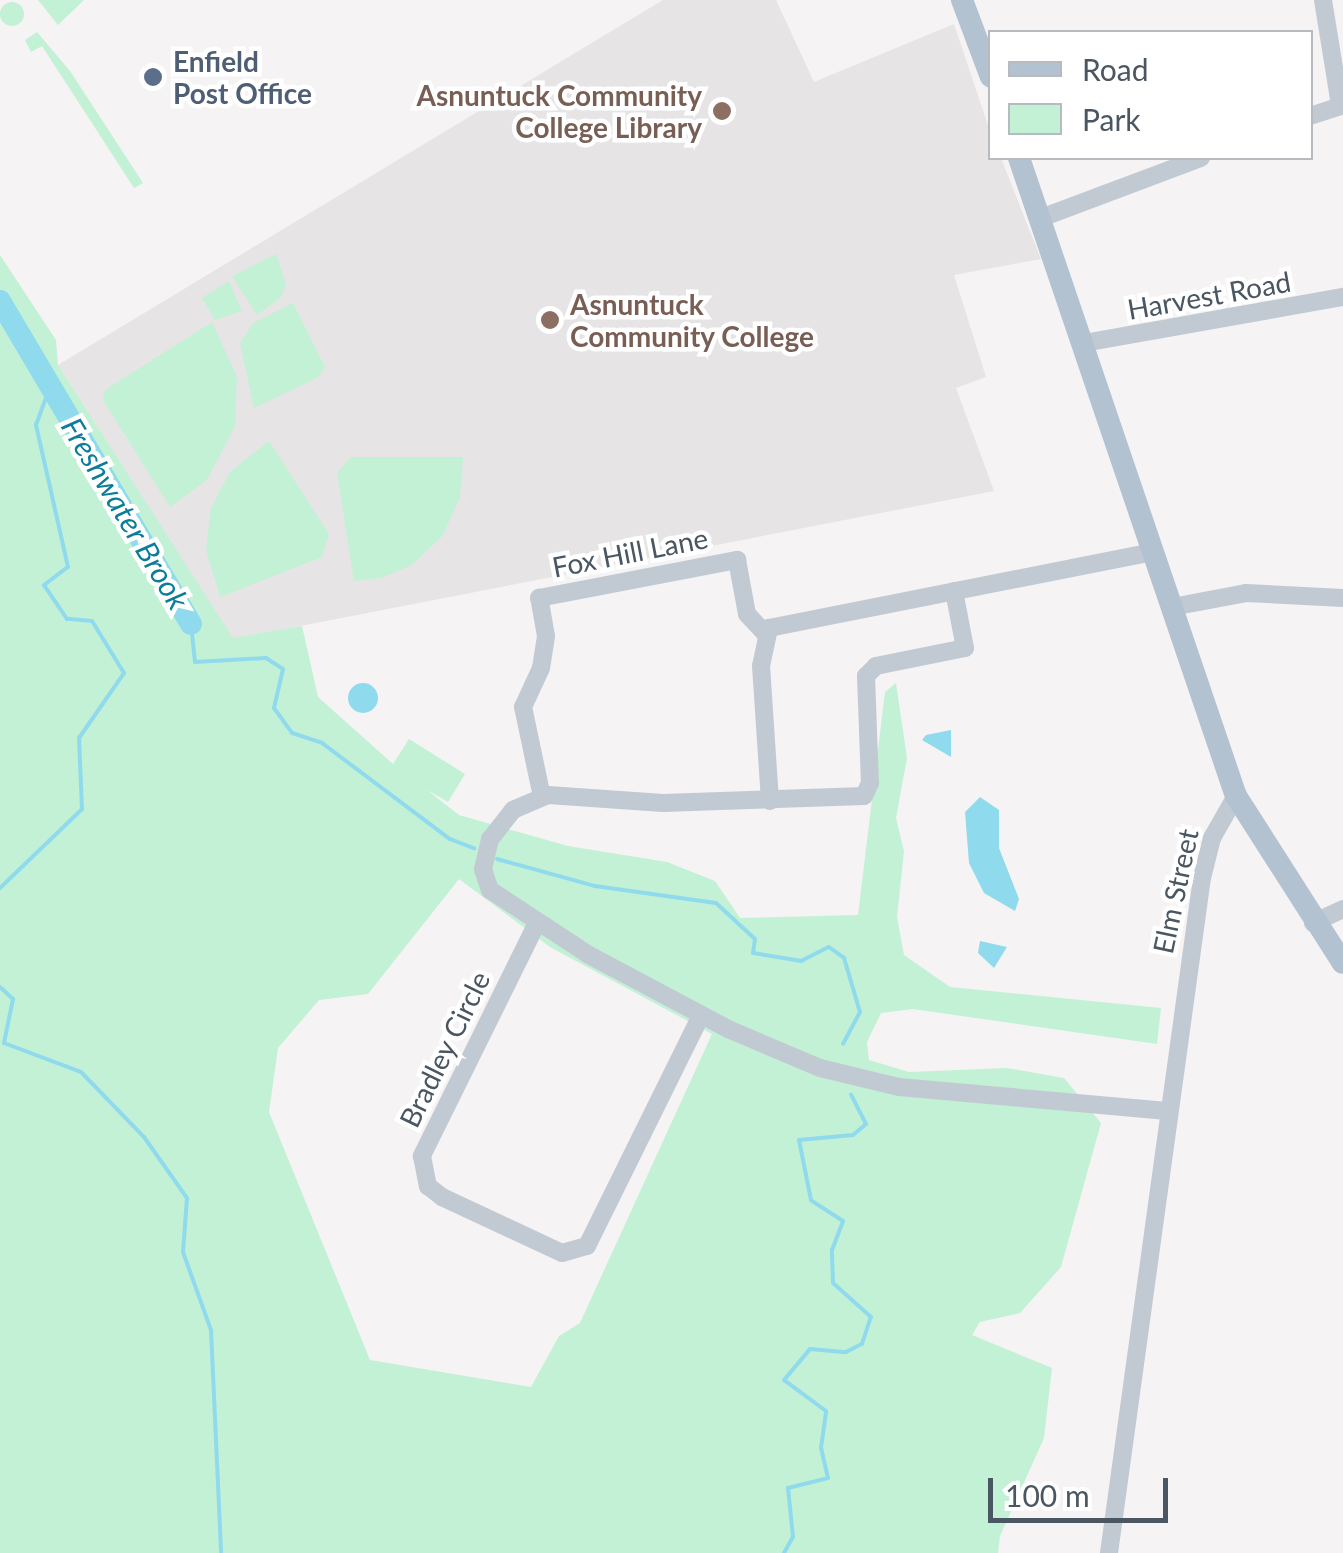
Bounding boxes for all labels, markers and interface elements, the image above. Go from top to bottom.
legend [988,30,1313,160]
place label: Enfield Post Office [173,44,312,110]
text: Road [1082,51,1149,87]
marker: Enfield Post Office [142,66,164,88]
place label: Asnuntuck Community College Library [416,78,702,144]
marker: Asnuntuck Community College Library [711,100,733,122]
text: Park [1082,101,1141,137]
street label: Harvest Road [1125,264,1293,326]
place label: Asnuntuck Community College [570,287,815,353]
marker: Asnuntuck Community College [539,309,561,331]
water label: Freshwater Brook [54,410,198,616]
street label: Fox Hill Lane [549,520,711,584]
street label: Elm Street [1145,826,1205,956]
street label: Bradley Circle [392,965,496,1133]
scale bar [993,1458,1173,1520]
text: 100 m [1005,1477,1090,1513]

